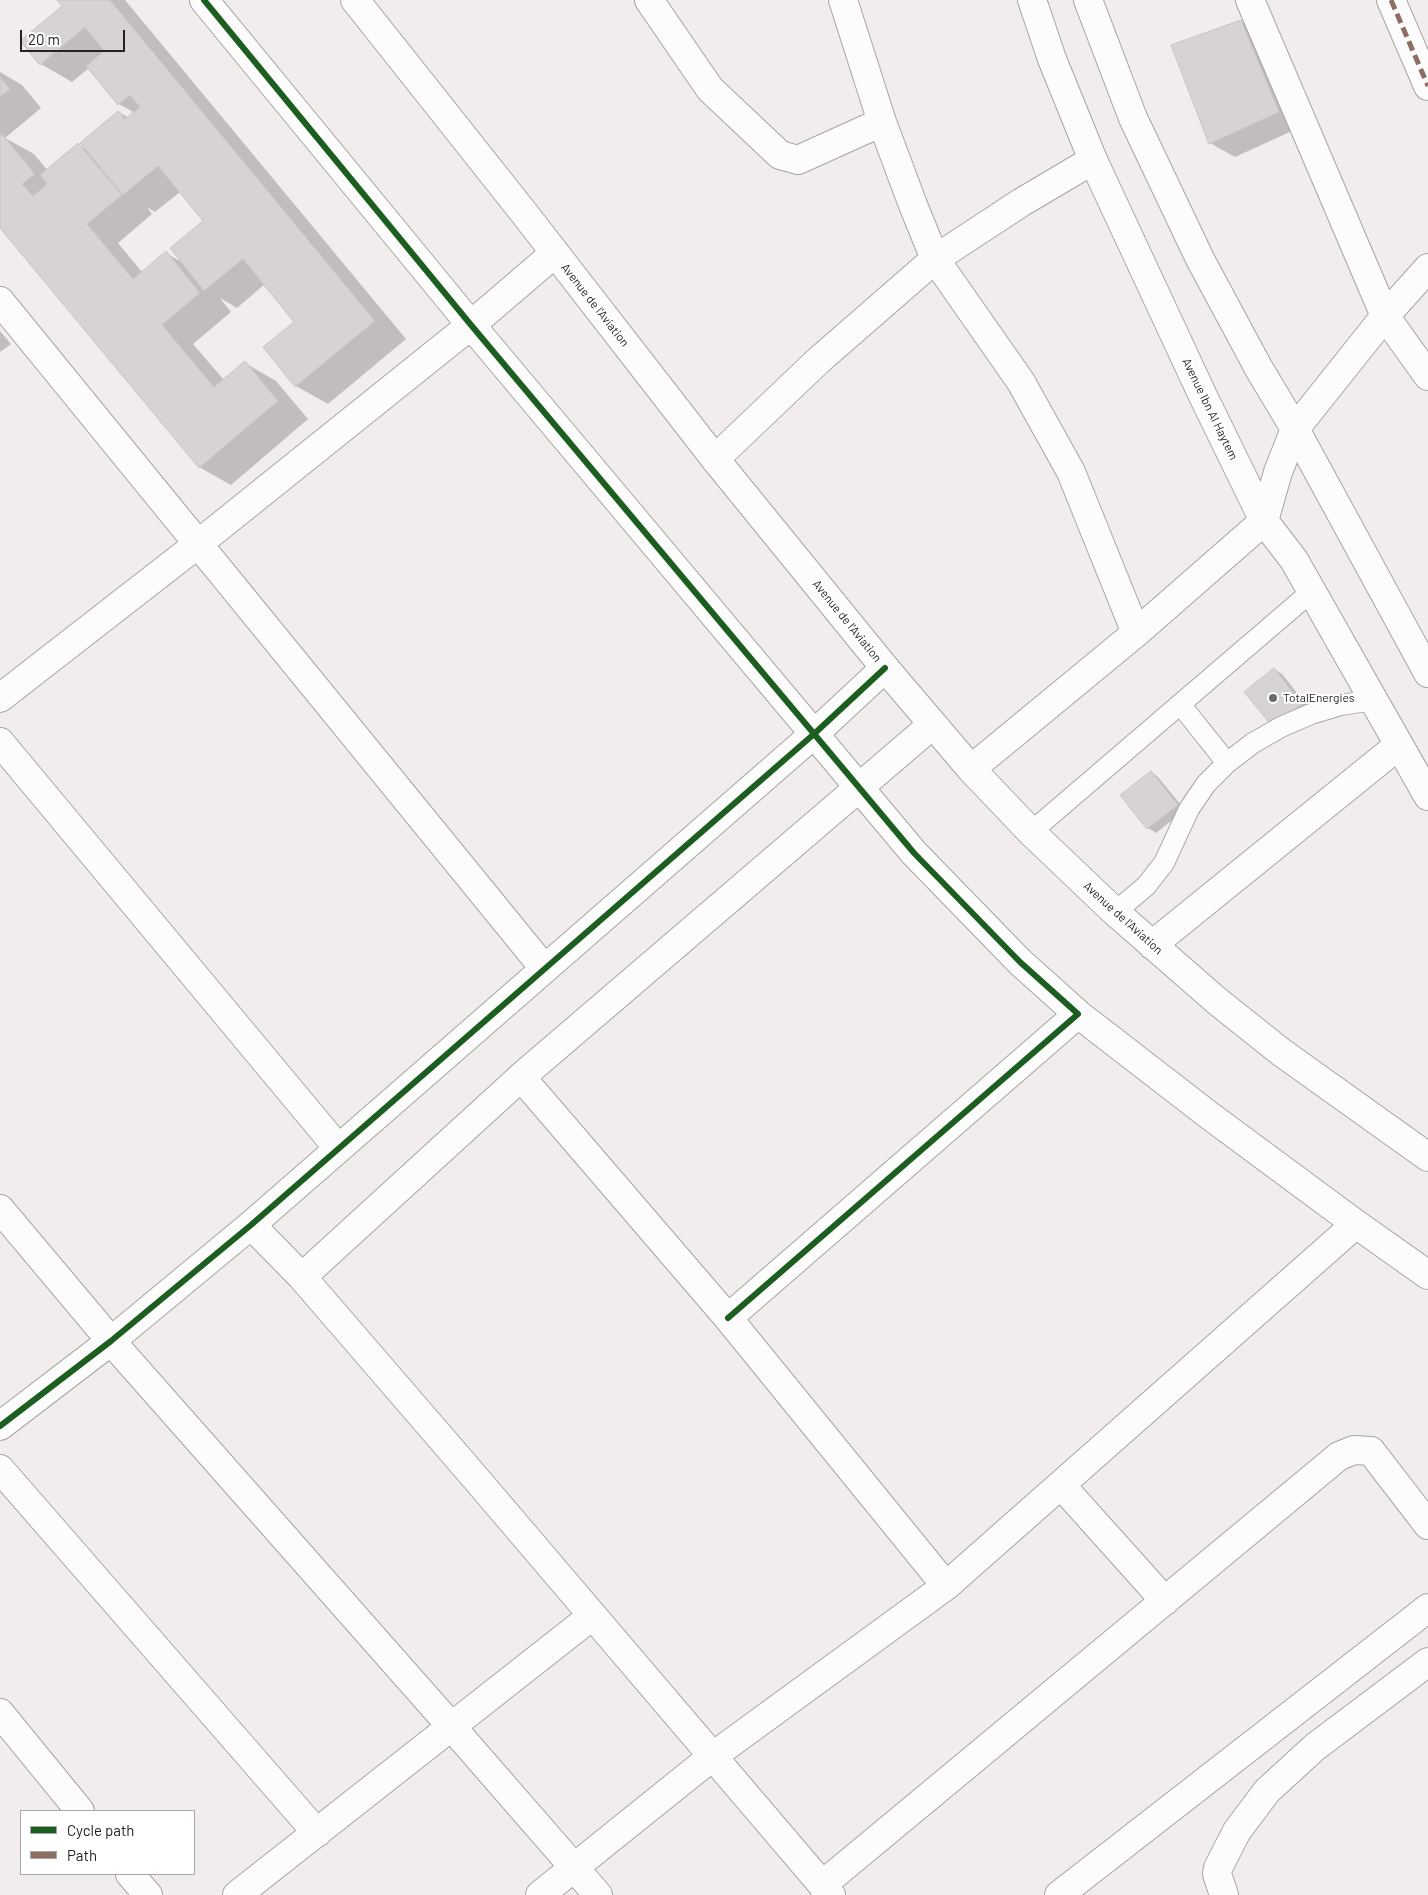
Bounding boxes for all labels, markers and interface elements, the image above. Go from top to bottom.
scale bar [22,20,128,52]
text: 20 m [28,30,60,48]
street label: Avenue de l'Aviation [558,260,632,350]
street label: Avenue Ibn Al Haytem [1179,356,1241,462]
street label: Avenue de l'Aviation [809,577,885,665]
place label: TotalEnergies [1283,691,1355,705]
marker: TotalEnergies [1267,692,1279,704]
street label: Avenue de l'Aviation [1080,879,1166,957]
legend [20,1810,195,1875]
text: Cycle path [67,1821,134,1839]
text: Path [67,1846,97,1864]

